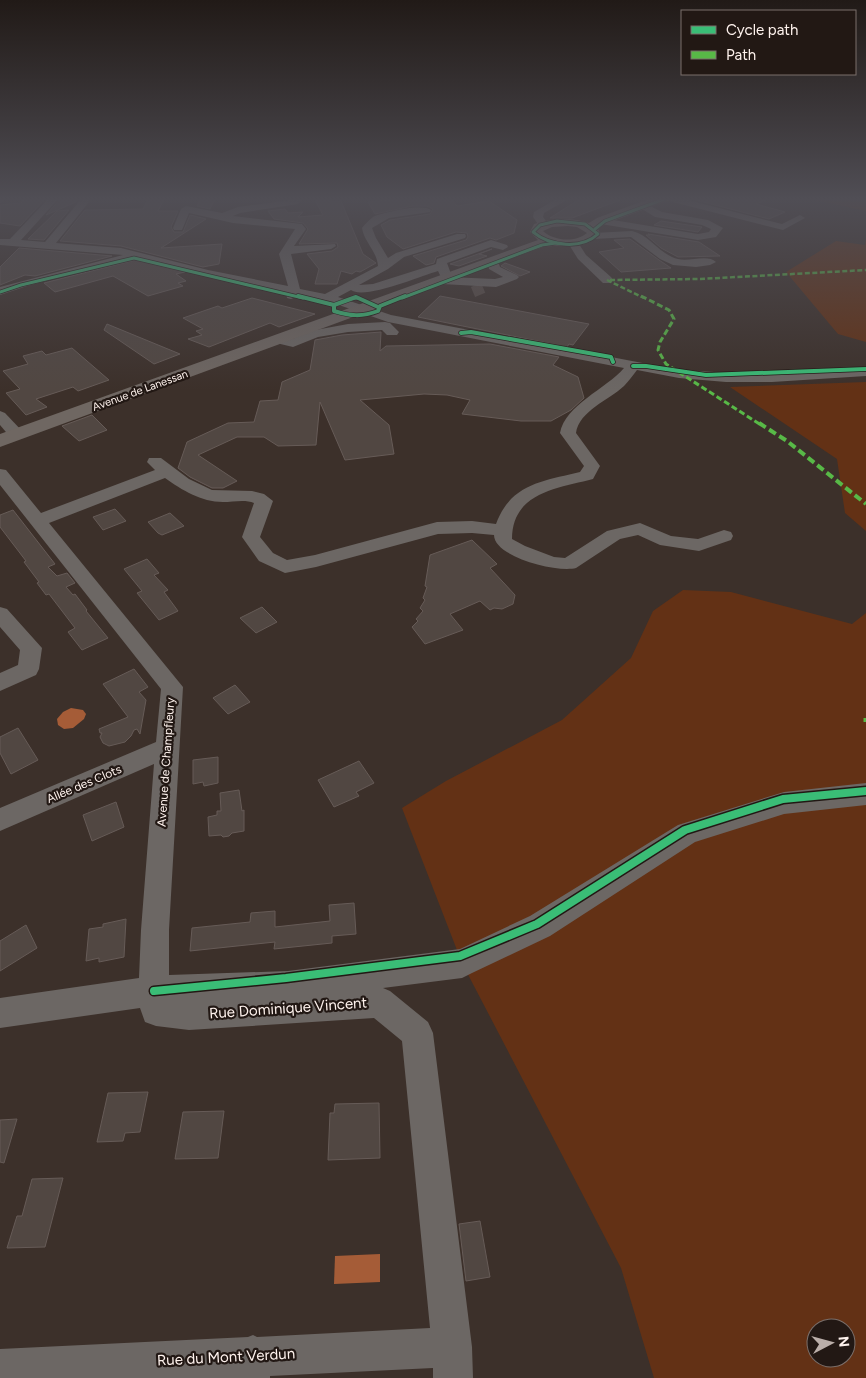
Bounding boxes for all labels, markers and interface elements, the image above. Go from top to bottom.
legend [681,10,856,75]
text: Cycle path [726,21,798,39]
text: Path [726,46,756,64]
street label: Avenue de Lanessan [91,367,190,414]
street label: Avenue de Champfleury [154,696,178,827]
street label: Allée des Clots [44,762,124,806]
street label: Rue Dominique Vincent [208,993,368,1022]
north arrow [806,1318,856,1368]
text: N [834,1335,852,1348]
street label: Rue du Mont Verdun [156,1344,296,1370]

